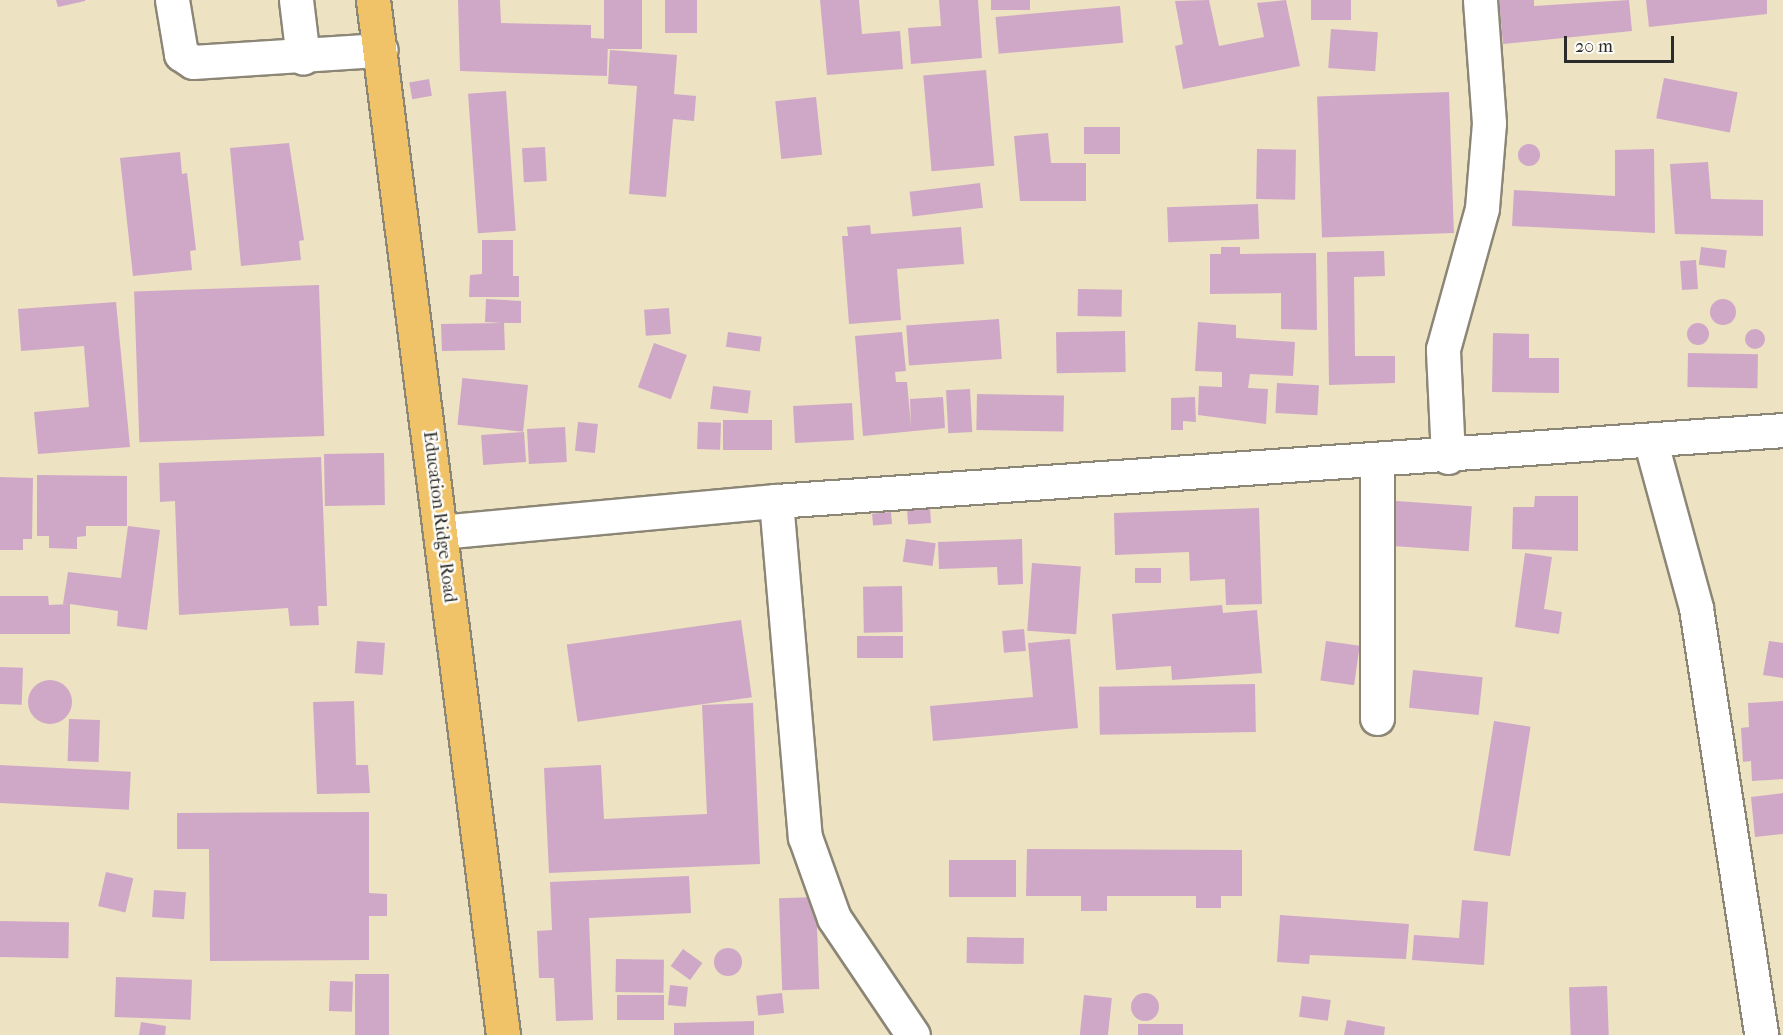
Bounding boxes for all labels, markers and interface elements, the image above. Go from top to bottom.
scale bar [1567,24,1676,62]
text: 20 m [1575,36,1613,57]
street label: Education Ridge Road [418,430,460,604]

